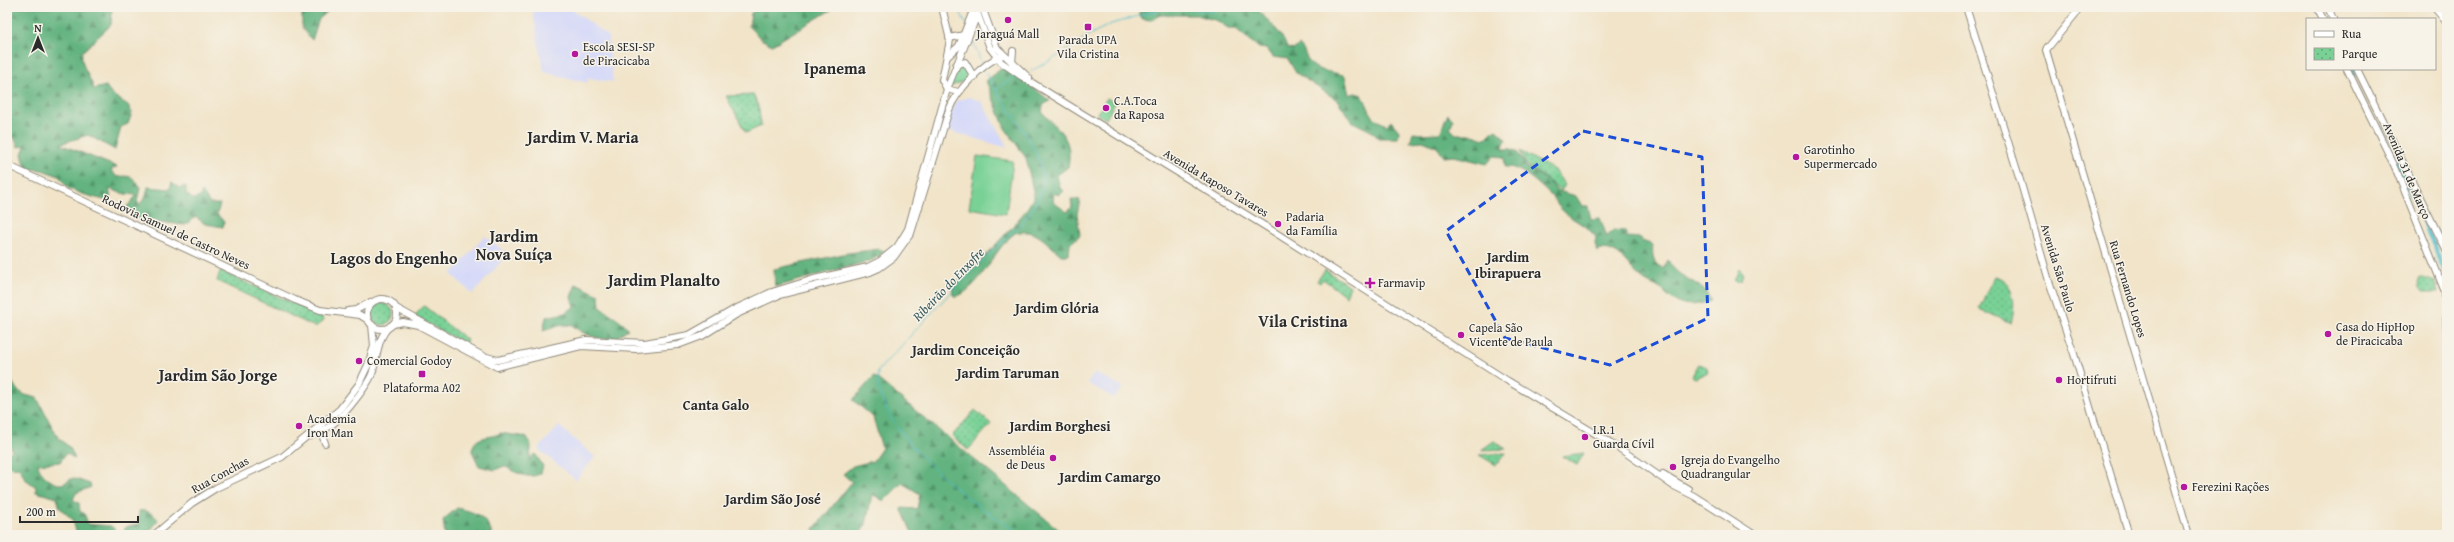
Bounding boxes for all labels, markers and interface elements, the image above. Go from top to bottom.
marker: Jaraguá Mall [1003,15,1013,25]
north arrow [18,18,58,58]
legend [2306,18,2436,70]
text: N [34,20,42,36]
marker: Parada UPA Vila Cristina [1083,22,1093,32]
place label: Jaraguá Mall [975,25,1040,42]
text: Rua [2342,25,2361,42]
place label: Parada UPA Vila Cristina [1057,31,1120,62]
place label: Escola SESI-SP de Piracicaba [583,38,655,69]
text: Parque [2342,45,2378,62]
marker: Escola SESI-SP de Piracicaba [570,49,580,59]
district label: Ipanema [804,56,867,80]
place label: C.A.Toca da Raposa [1114,92,1165,123]
marker: C.A.Toca da Raposa [1101,103,1111,113]
street label: Avenida 31 de Março [2379,120,2436,222]
district label: Jardim V. Maria [524,125,640,149]
place label: Garotinho Supermercado [1804,141,1877,172]
street label: Avenida Raposo Tavares [1161,144,1272,221]
marker: Garotinho Supermercado [1791,152,1801,162]
street label: Rodovia Samuel de Castro Neves [99,190,253,273]
place label: Padaria da Família [1286,208,1338,239]
marker: Padaria da Família [1273,219,1283,229]
street label: Avenida São Paulo [2037,222,2080,314]
district label: Jardim Nova Suíça [476,224,553,266]
street label: Rua Fernando Lopes [2106,238,2151,340]
water label: Ribeirão do Enxofre [907,243,989,326]
district label: Lagos do Engenho [331,246,458,270]
district label: Jardim Ibirapuera [1475,247,1542,283]
district label: Jardim Planalto [605,268,720,292]
place label: Farmavip [1378,274,1426,291]
marker: Farmavip [1365,278,1375,288]
district label: Jardim Glória [1013,298,1100,318]
district label: Vila Cristina [1258,309,1348,333]
place label: Casa do HipHop de Piracicaba [2336,318,2415,349]
place label: Capela São Vicente de Paula [1469,319,1553,350]
marker: Casa do HipHop de Piracicaba [2323,329,2333,339]
marker: Capela São Vicente de Paula [1456,330,1466,340]
district label: Jardim Conceição [910,340,1021,360]
place label: Comercial Godoy [367,352,452,369]
marker: Comercial Godoy [354,356,364,366]
district label: Jardim São Jorge [156,363,277,387]
district label: Jardim Taruman [955,363,1060,383]
marker: Plataforma A02 [417,369,427,379]
place label: Hortifruti [2067,371,2117,388]
marker: Hortifruti [2054,375,2064,385]
place label: Plataforma A02 [383,379,461,396]
district label: Canta Galo [683,395,750,415]
place label: Academia Iron Man [307,410,356,441]
district label: Jardim Borghesi [1007,416,1111,436]
marker: Academia Iron Man [294,421,304,431]
place label: I.R.1 Guarda Cívil [1593,421,1655,452]
marker: I.R.1 Guarda Cívil [1580,432,1590,442]
place label: Assembléia de Deus [989,442,1045,473]
place label: Igreja do Evangelho Quadrangular [1681,451,1780,482]
street label: Rua Conchas [188,452,252,497]
marker: Assembléia de Deus [1048,453,1058,463]
marker: Igreja do Evangelho Quadrangular [1668,462,1678,472]
district label: Jardim Camargo [1057,467,1161,487]
place label: Ferezini Rações [2192,478,2269,495]
marker: Ferezini Rações [2179,482,2189,492]
district label: Jardim São José [723,489,821,509]
scale bar [20,498,138,524]
text: 200 m [26,503,56,520]

